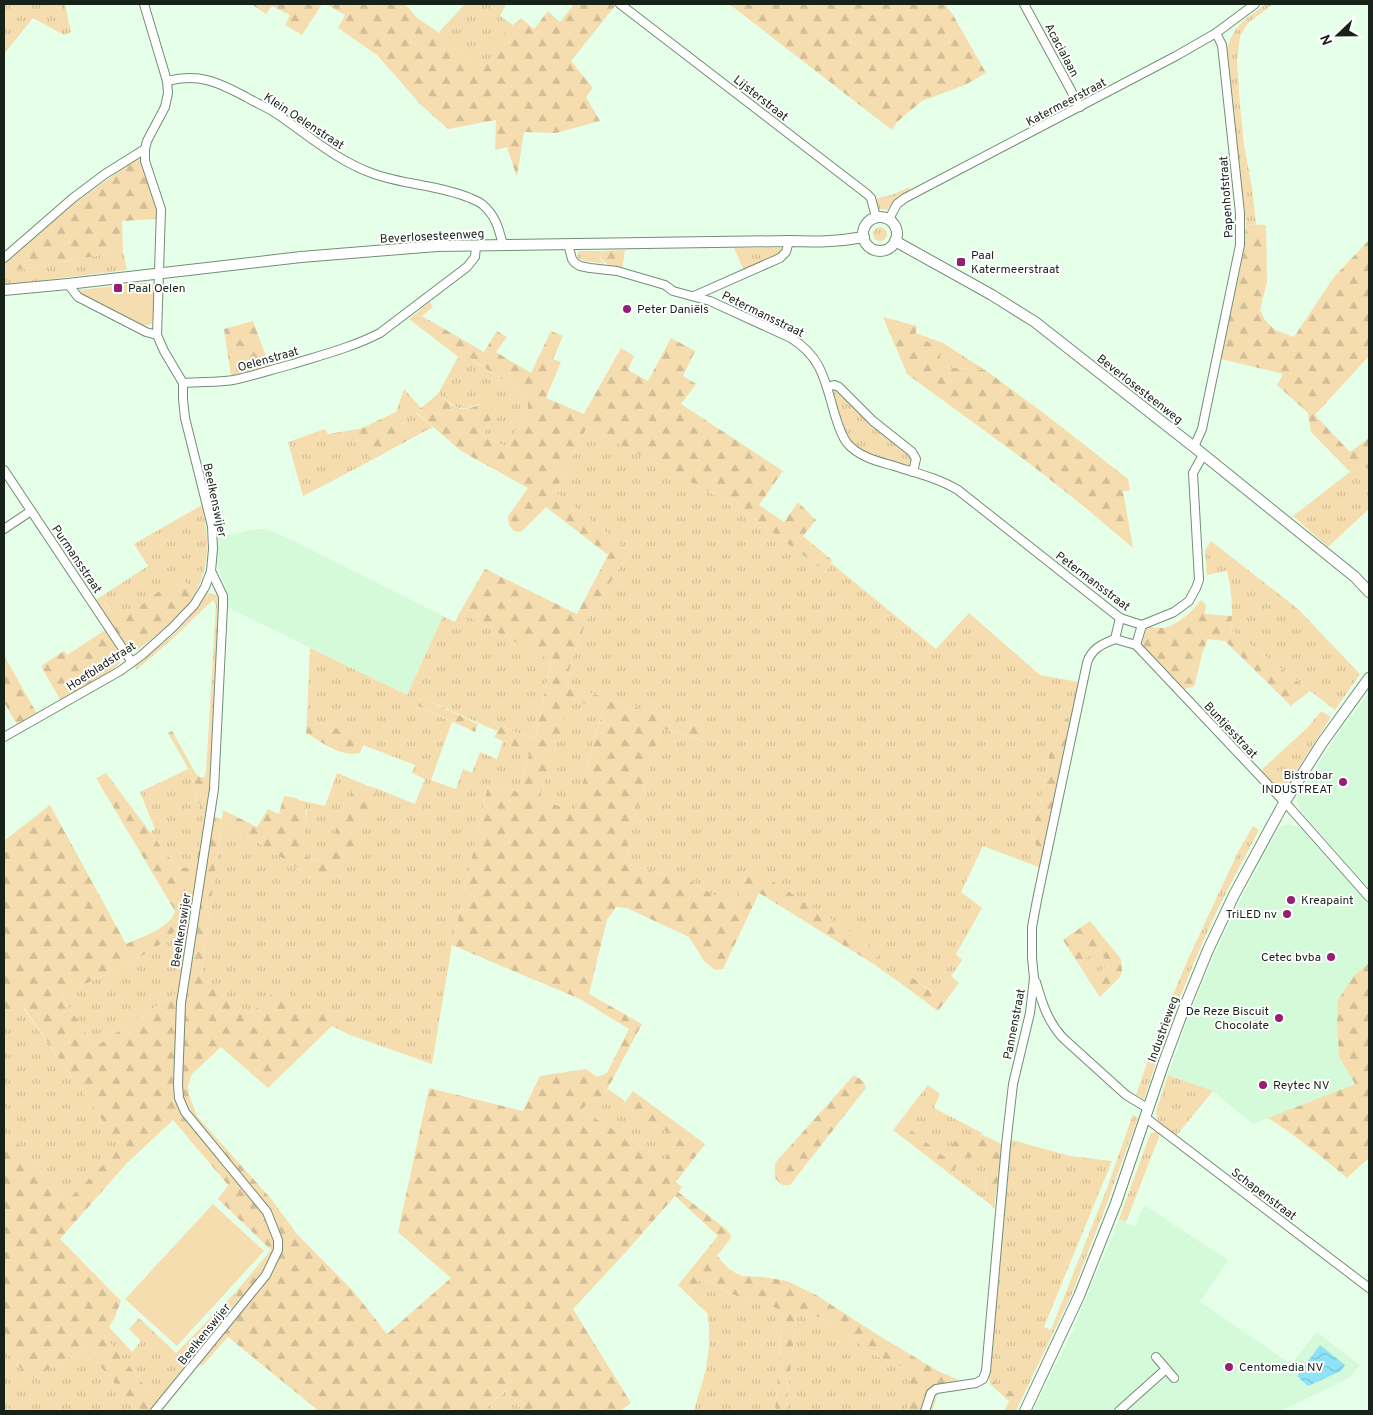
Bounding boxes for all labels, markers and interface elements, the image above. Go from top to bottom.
north arrow [1313,10,1363,60]
street label: Acacialaan [1040,21,1082,80]
text: N [1318,31,1337,47]
street label: Lijsterstraat [730,72,791,125]
street label: Katermeerstraat [1024,75,1109,131]
street label: Klein Oelenstraat [260,90,347,154]
street label: Papenhofstraat [1216,155,1238,239]
street label: Beverlosesteenweg [379,226,485,248]
place label: Paal Katermeerstraat [971,248,1060,278]
marker: Paal Katermeerstraat [955,256,967,268]
place label: Paal Oelen [128,281,186,297]
marker: Paal Oelen [112,282,124,294]
street label: Petermansstraat [719,288,806,342]
place label: Peter Daniëls [637,302,709,318]
marker: Peter Daniëls [621,303,633,315]
street label: Oelenstraat [236,344,301,376]
street label: Beverlosesteenweg [1093,351,1186,428]
street label: Beelkenswijer [198,462,230,539]
street label: Purmansstraat [47,522,105,597]
street label: Petermansstraat [1052,548,1133,615]
street label: Hoefbladstraat [64,638,139,695]
street label: Buntjesstraat [1200,699,1261,762]
place label: Bistrobar INDUSTREAT [1262,768,1333,798]
marker: Bistrobar INDUSTREAT [1337,776,1349,788]
street label: Beelkenswijer [168,891,196,969]
place label: Kreapaint [1301,893,1354,909]
marker: Kreapaint [1285,894,1297,906]
place label: TriLED nv [1226,907,1277,923]
marker: TriLED nv [1281,908,1293,920]
place label: Cetec bvba [1261,950,1321,966]
marker: Cetec bvba [1325,951,1337,963]
street label: Pannenstraat [1000,987,1030,1061]
street label: Industrieweg [1145,994,1183,1065]
place label: De Reze Biscuit Chocolate [1186,1004,1269,1034]
marker: De Reze Biscuit Chocolate [1273,1012,1285,1024]
place label: Reytec NV [1273,1078,1330,1094]
marker: Reytec NV [1257,1079,1269,1091]
street label: Schapenstraat [1228,1165,1299,1225]
street label: Beelkenswijer [175,1300,235,1369]
place label: Centomedia NV [1239,1360,1323,1376]
marker: Centomedia NV [1223,1361,1235,1373]

